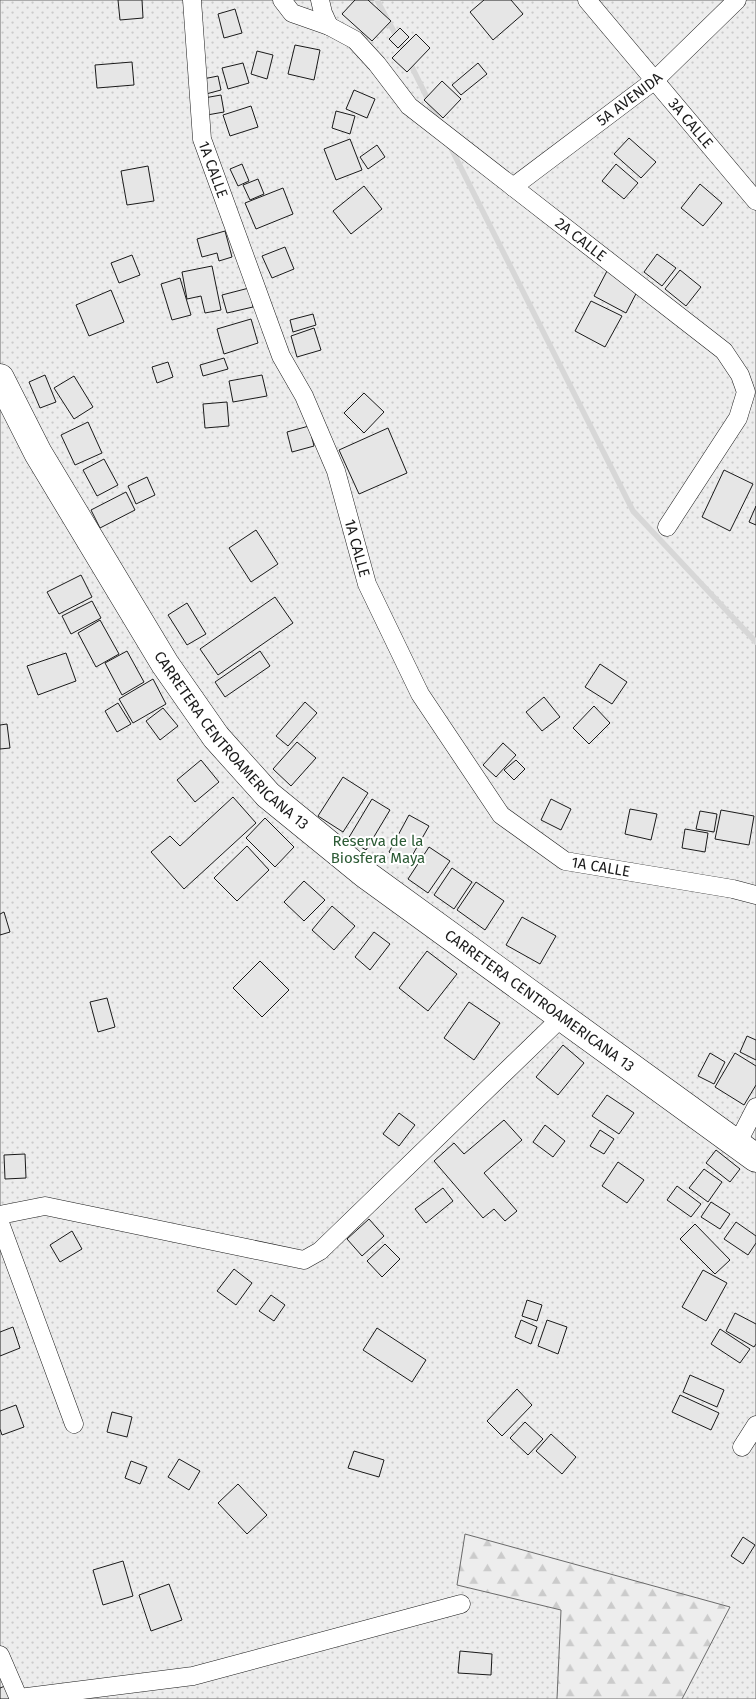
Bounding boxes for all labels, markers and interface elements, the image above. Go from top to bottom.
street label: 5A AVENIDA [593,68,667,130]
street label: 3A CALLE [664,94,717,152]
street label: 1A CALLE [195,139,232,201]
street label: 2A CALLE [551,214,610,265]
street label: 1A CALLE [341,517,374,579]
street label: CARRETERA CENTROAMERICANA 13 [150,648,312,833]
park label: Reserva de la Biosfera Maya [331,832,425,867]
street label: 1A CALLE [570,853,631,881]
street label: CARRETERA CENTROAMERICANA 13 [441,926,638,1076]

